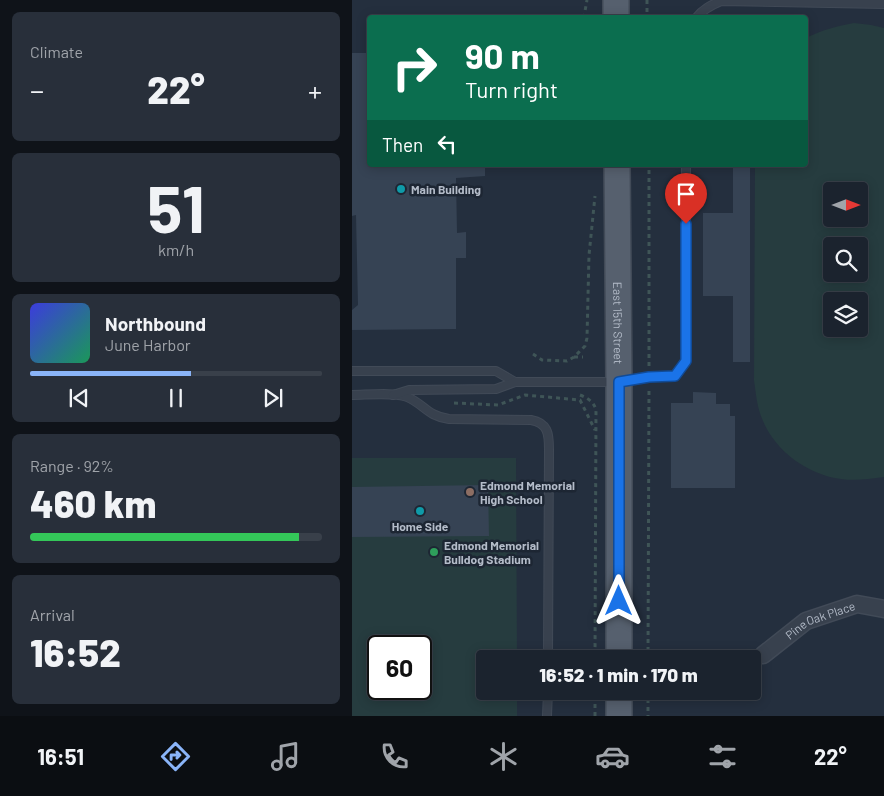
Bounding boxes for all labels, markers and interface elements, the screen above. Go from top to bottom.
text: 90 m [465,34,540,76]
icon: right [382,35,447,100]
text: Climate [30,42,83,61]
text: 22° [147,66,205,112]
text: − [30,73,44,107]
text: + [308,73,322,107]
text: Turn right [465,76,558,102]
icon: left [433,130,461,158]
text: Then [382,133,423,156]
text: 51 [147,168,205,246]
pin [665,173,707,224]
icon: arrive [672,180,700,208]
place label: Main Building [411,182,481,196]
north arrow [823,182,868,228]
map controls [823,182,868,337]
marker: Main Building [395,183,407,195]
button: search [823,237,868,282]
text: km/h [158,240,194,259]
street label: East 15th Street [611,282,626,364]
button: layers [823,292,868,337]
text: Northbound [105,312,206,335]
text: June Harbor [105,335,191,354]
icon: previous [65,384,93,412]
icon: pause [162,384,190,412]
icon: next [259,384,287,412]
text: Range · 92% [30,456,114,475]
place label: Edmond Memorial High School [480,478,575,506]
text: 460 km [30,480,156,526]
marker: Edmond Memorial High School [464,486,476,498]
marker: Home Side [414,505,426,517]
place label: Home Side [392,519,449,533]
place label: Edmond Memorial Bulldog Stadium [444,538,539,566]
marker: Edmond Memorial Bulldog Stadium [428,546,440,558]
position arrow [592,574,644,626]
street label: Pine Oak Place [782,598,857,642]
text: Arrival [30,605,75,624]
text: 16:52 [30,629,121,675]
speed limit sign: 60 [367,635,432,700]
text: 16:52 · 1 min · 170 m [539,663,698,686]
icon: directions [158,739,193,774]
icon: music [268,739,303,774]
icon: phone [377,739,412,774]
icon: climate [486,739,521,774]
icon: car [595,739,630,774]
icon: filters [705,739,740,774]
text: 16:51 [37,743,84,769]
text: 22° [814,743,847,769]

